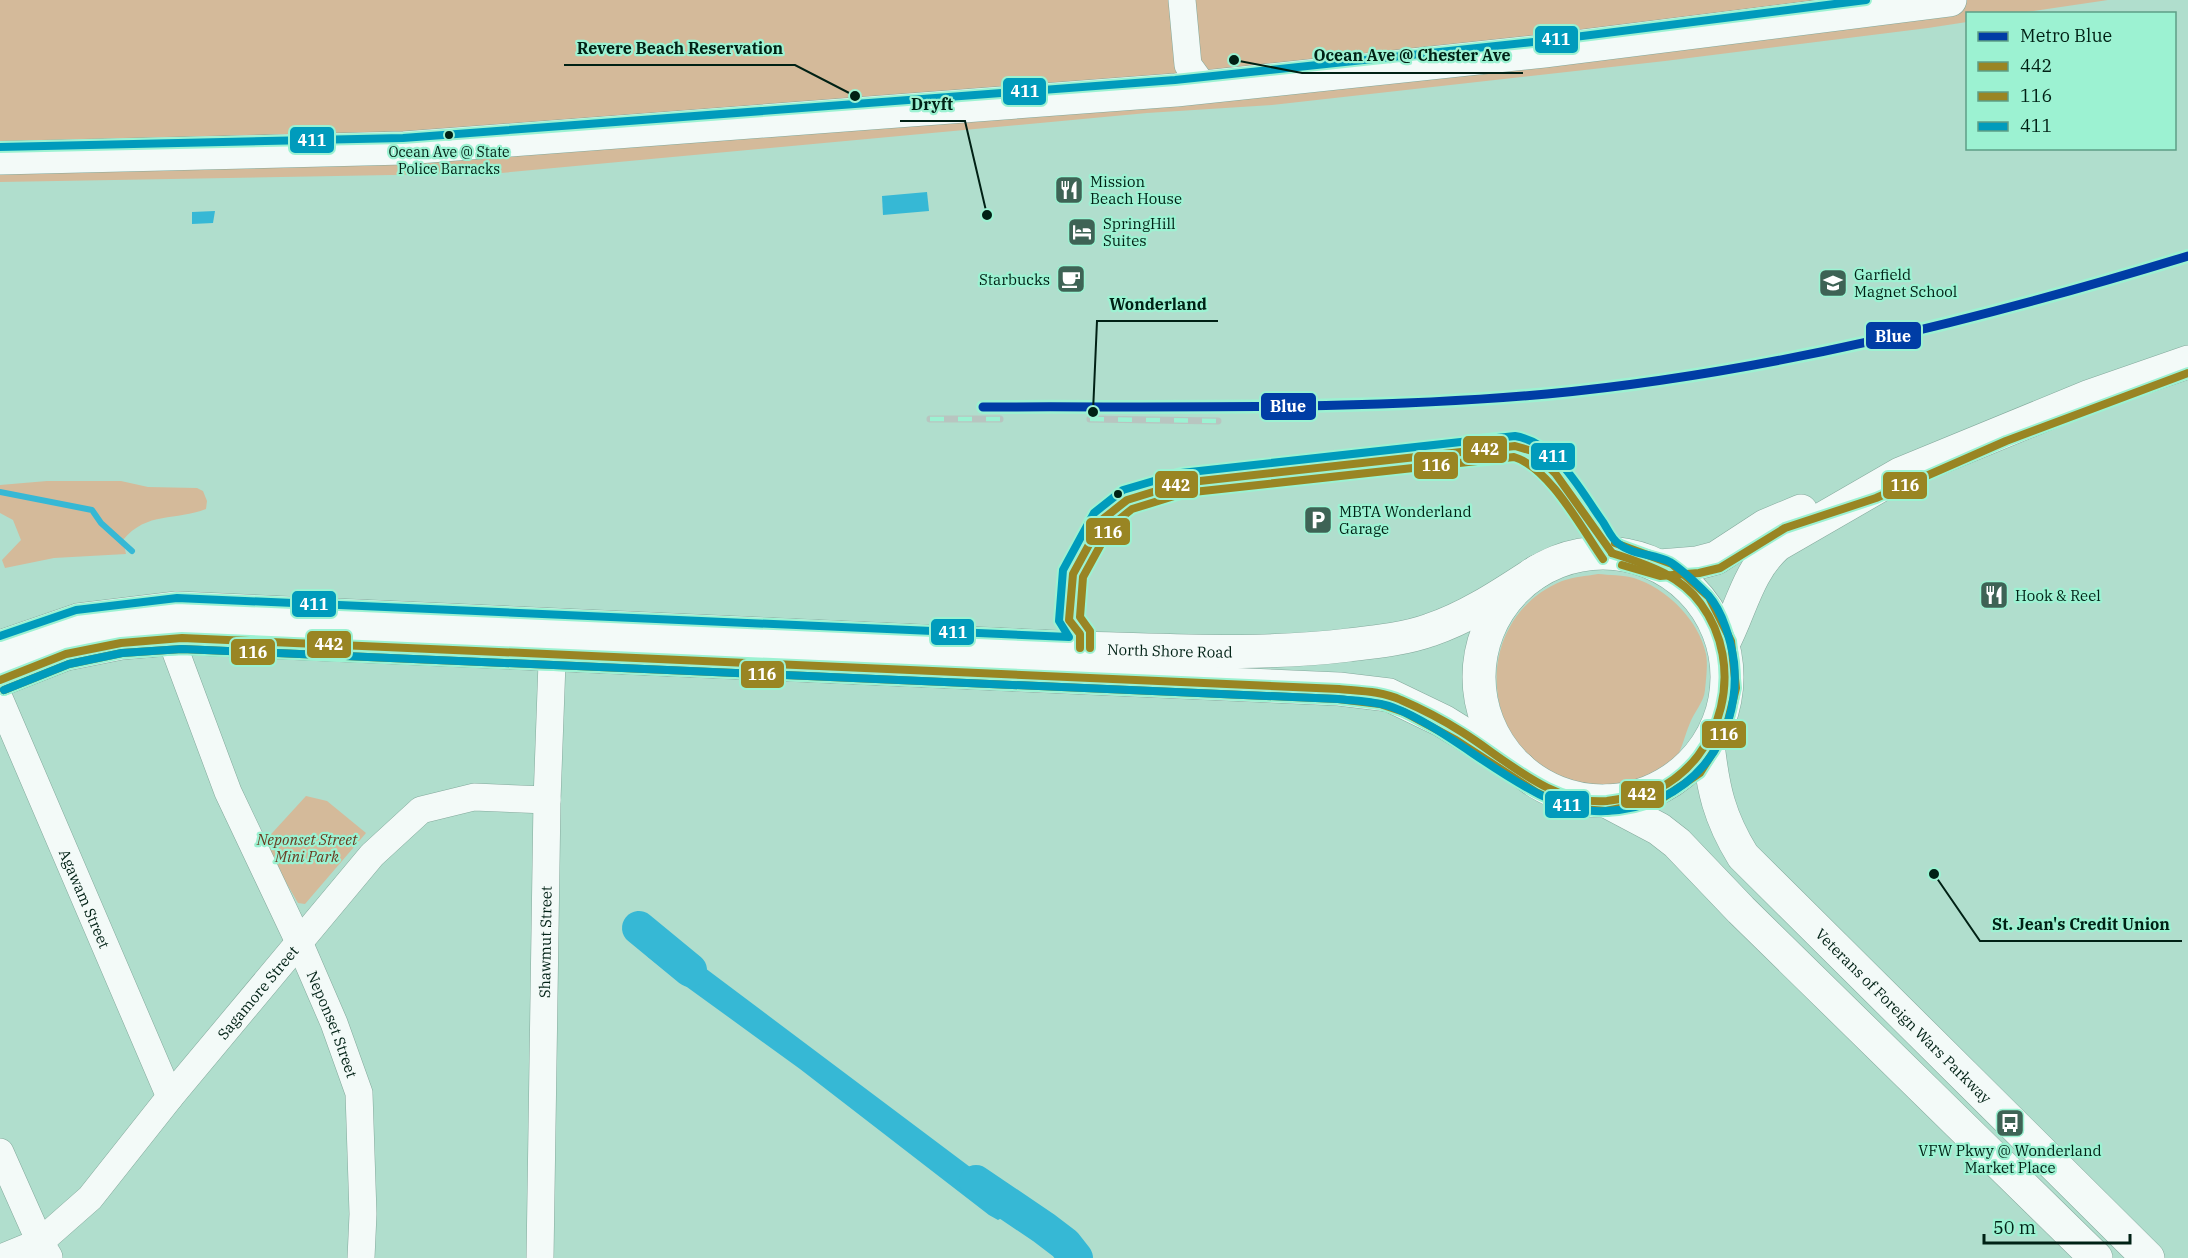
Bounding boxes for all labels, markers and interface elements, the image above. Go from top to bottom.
legend [1966,12,2176,150]
text: Metro Blue [2020,24,2112,47]
line badge: 411 [1534,25,1579,54]
text: 411 [1542,29,1570,49]
callout: Revere Beach Reservation [564,31,795,65]
text: Revere Beach Reservation [577,38,784,58]
callout: Ocean Ave @ Chester Ave [1302,39,1523,73]
text: Ocean Ave @ Chester Ave [1313,45,1511,65]
text: 442 [2020,54,2052,77]
line badge: 411 [1002,77,1047,106]
text: 411 [1011,81,1039,101]
text: 116 [2020,84,2052,107]
callout: Dryft [900,87,965,121]
text: Dryft [911,94,953,114]
text: 411 [2020,114,2052,137]
line badge: 411 [289,126,335,154]
marker: Ocean Ave @ State Police Barracks [443,129,455,141]
text: 411 [298,130,326,150]
place label: Ocean Ave @ State Police Barracks [388,143,510,178]
place label: Mission Beach House [1090,172,1182,208]
restaurant icon: Mission Beach House [1053,174,1085,206]
place label: SpringHill Suites [1103,214,1176,250]
hotel icon: SpringHill Suites [1066,216,1098,248]
cafe icon: Starbucks [1055,263,1087,295]
place label: Garfield Magnet School [1854,265,1957,301]
school or university icon: Garfield Magnet School [1817,267,1849,299]
place label: Starbucks [979,270,1050,289]
callout: Wonderland [1097,287,1218,321]
text: Wonderland [1109,294,1207,314]
line badge: Blue [1865,321,1922,350]
text: Blue [1875,326,1911,346]
line badge: Blue [1260,392,1317,421]
text: Blue [1270,396,1306,416]
line badge: 442 [1462,435,1508,464]
text: 442 [1471,439,1499,459]
line badge: 411 [1530,442,1576,471]
text: 411 [1539,446,1567,466]
line badge: 116 [1413,451,1459,480]
text: 116 [1422,455,1450,475]
line badge: 442 [1154,470,1199,499]
line badge: 116 [1882,471,1928,500]
text: 442 [1162,475,1190,495]
text: 116 [1891,475,1919,495]
unlabelled marker [1112,488,1124,500]
place label: MBTA Wonderland Garage [1339,502,1472,538]
parking icon: MBTA Wonderland Garage [1302,504,1334,536]
line badge: 116 [1085,517,1131,546]
text: 116 [1094,522,1122,542]
restaurant icon: Hook & Reel [1978,579,2010,611]
place label: Hook & Reel [2015,586,2101,605]
line badge: 411 [291,590,337,618]
text: 411 [300,594,328,614]
line badge: 411 [930,618,975,646]
text: 411 [939,622,967,642]
line badge: 442 [306,630,352,659]
text: 442 [315,634,343,654]
line badge: 116 [230,638,276,666]
street label: North Shore Road [1107,639,1233,661]
text: 116 [239,642,267,662]
line badge: 116 [740,660,785,689]
text: 116 [748,664,776,684]
line badge: 116 [1701,720,1747,749]
text: 116 [1710,724,1738,744]
line badge: 442 [1620,780,1665,809]
text: 442 [1628,784,1656,804]
line badge: 411 [1544,790,1590,819]
text: 411 [1553,795,1581,815]
park label: Neponset Street Mini Park [256,830,358,866]
street label: Agawam Street [55,846,115,951]
street label: Shawmut Street [534,886,555,998]
callout: St. Jean's Credit Union [1980,907,2182,941]
text: St. Jean's Credit Union [1992,914,2170,934]
street label: Veterans of Foreign Wars Parkway [1812,924,1996,1107]
street label: Sagamore Street [213,942,302,1043]
street label: Neponset Street [303,968,362,1080]
bus stop icon: VFW Pkwy @ Wonderland Market Place [1994,1107,2026,1139]
place label: VFW Pkwy @ Wonderland Market Place [1918,1141,2102,1177]
scale bar [1984,1207,2130,1245]
text: 50 m [1993,1216,2036,1239]

